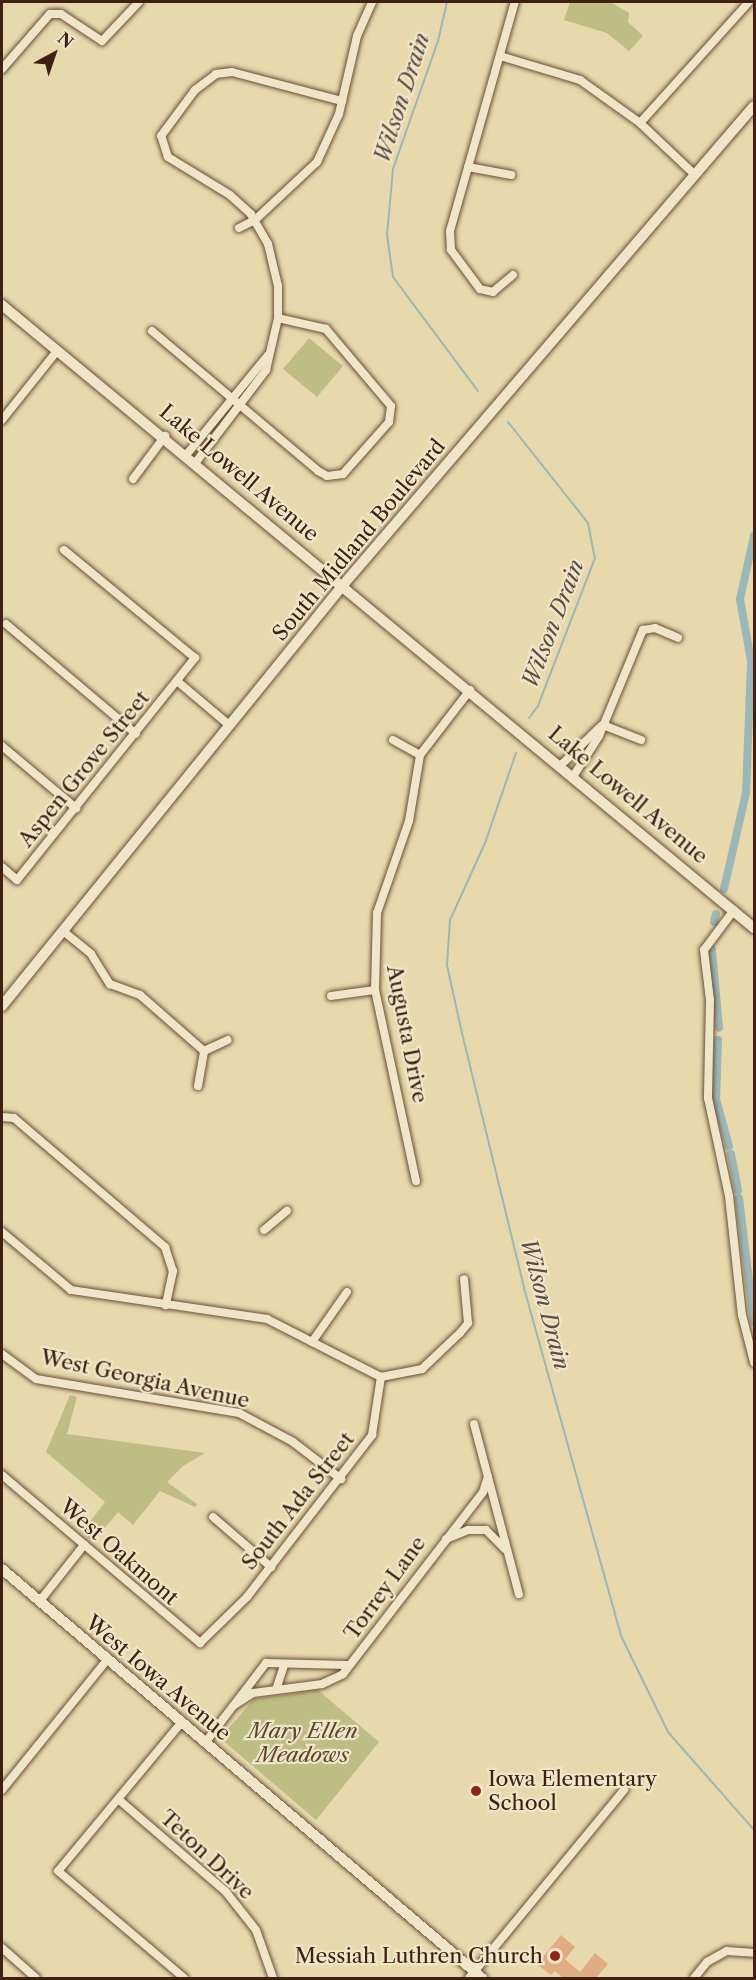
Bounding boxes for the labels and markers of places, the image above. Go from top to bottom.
place label: Iowa Elementary School [488,1766,657,1816]
marker: Iowa Elementary School [469,1784,483,1798]
place label: Messiah Luthren Church [295,1943,543,1969]
marker: Messiah Luthren Church [548,1949,562,1963]

